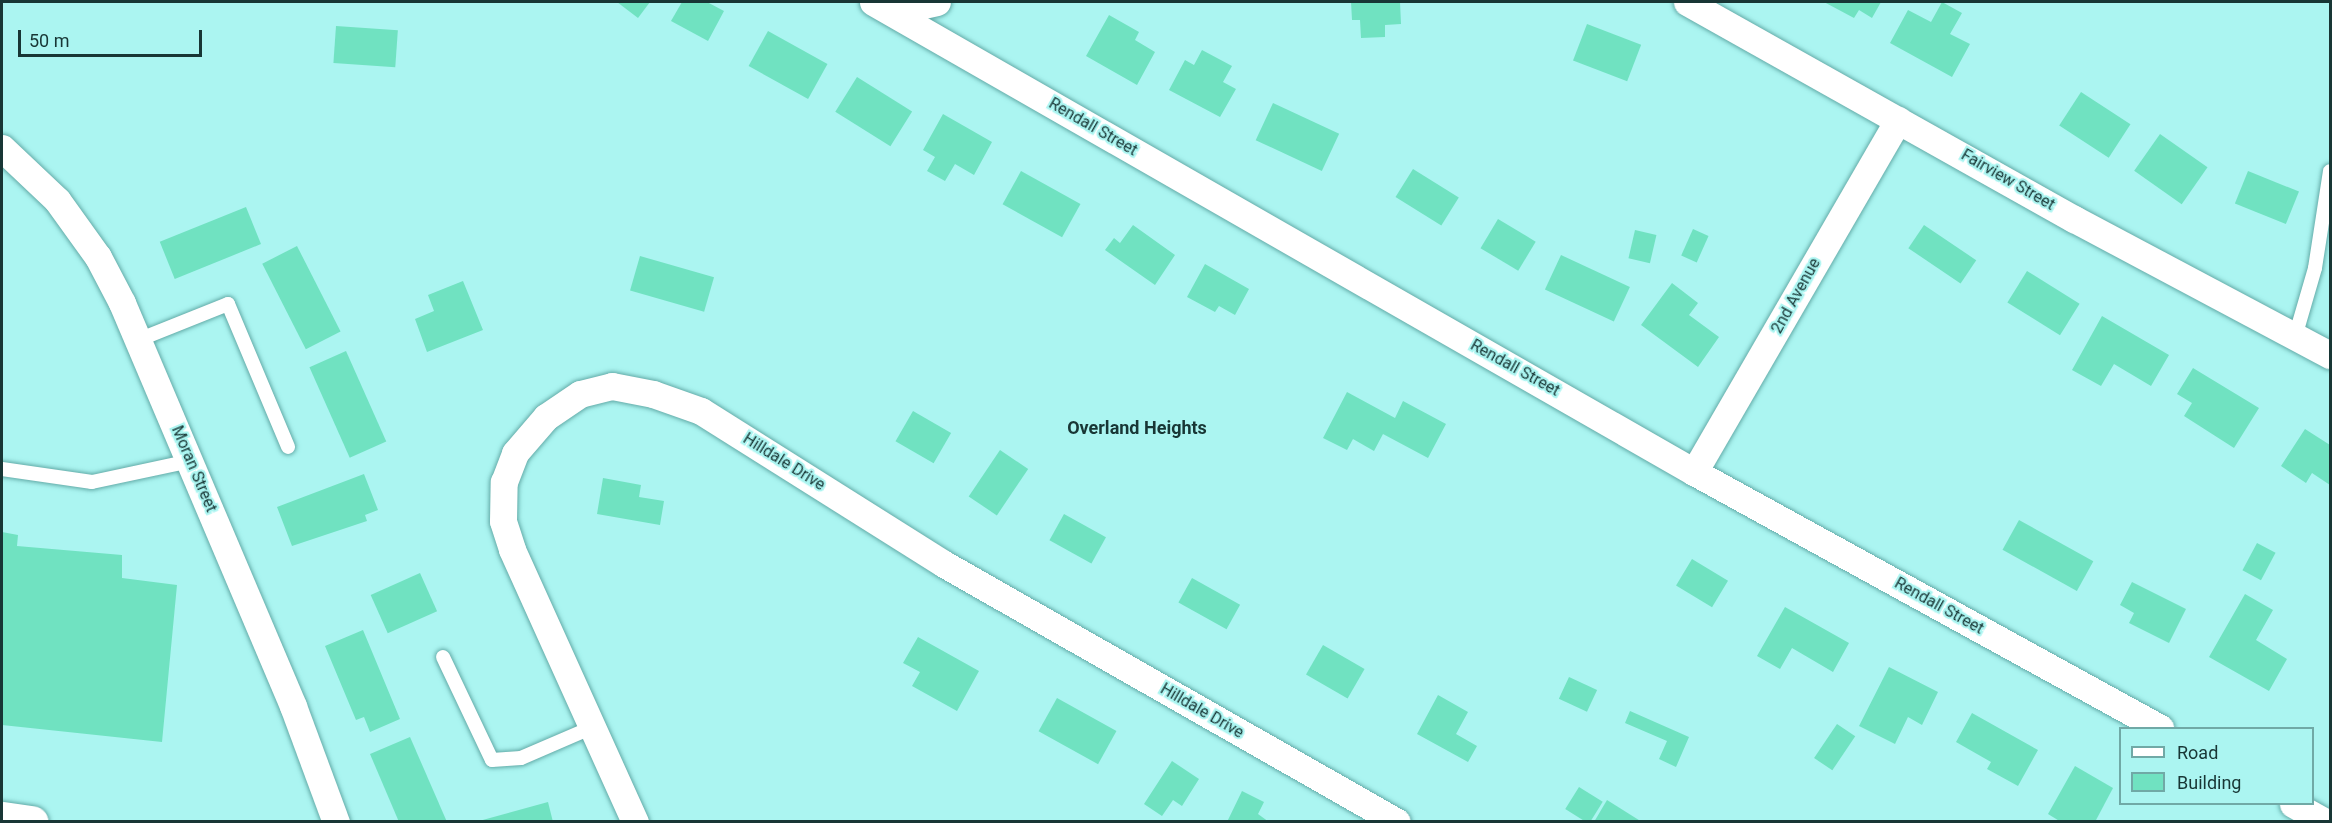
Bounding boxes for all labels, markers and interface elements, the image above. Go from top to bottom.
scale bar [21,18,206,56]
text: 50 m [29,30,69,51]
street label: Rendall Street [1045,94,1141,160]
street label: Fairview Street [1958,145,2058,215]
street label: 2nd Avenue [1767,255,1825,337]
street label: Rendall Street [1467,336,1563,400]
district label: Overland Heights [1067,417,1207,439]
street label: Moran Street [167,423,221,515]
street label: Hilldale Drive [739,429,829,495]
street label: Rendall Street [1891,574,1987,638]
street label: Hilldale Drive [1157,679,1247,743]
legend [2119,727,2314,805]
text: Road [2177,742,2218,763]
text: Building [2177,772,2241,793]

